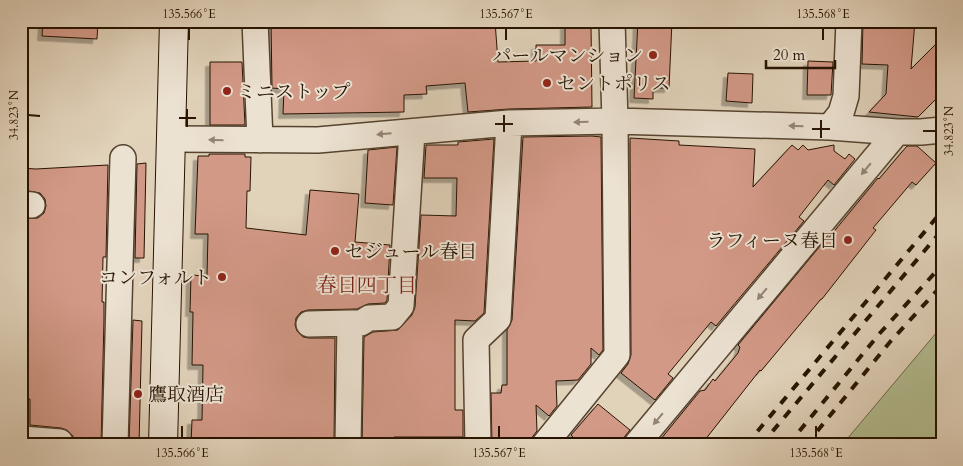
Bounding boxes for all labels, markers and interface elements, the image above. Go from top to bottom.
text: 135.566°E [162,6,216,22]
text: 135.567°E [479,6,533,22]
text: 135.568°E [796,6,850,22]
scale bar [766,38,834,70]
place label: パールマンション [492,43,643,69]
text: 20 m [773,45,805,65]
marker: パールマンション [647,49,659,61]
place label: セントポリス [557,71,671,97]
marker: セントポリス [541,77,553,89]
place label: ミニストップ [237,79,350,105]
marker: ミニストップ [221,85,233,97]
text: 34.823°N [6,89,22,140]
text: 34.823°N [941,105,957,156]
one-way arrow [573,118,589,126]
one-way arrow [788,122,804,130]
one-way arrow [376,131,392,139]
one-way arrow [207,136,223,144]
one-way arrow [860,162,871,175]
place label: ラフィーヌ春日 [707,228,838,254]
marker: ラフィーヌ春日 [842,234,854,246]
place label: セジュール春日 [345,239,477,265]
marker: セジュール春日 [329,245,341,257]
place label: コンフォルト [99,265,212,291]
marker: コンフォルト [216,271,228,283]
district label: 春日四丁目 [317,272,417,299]
one-way arrow [756,287,767,300]
place label: 鷹取酒店 [148,382,224,408]
marker: 鷹取酒店 [132,388,144,400]
one-way arrow [652,412,663,425]
text: 135.566°E [155,445,209,461]
text: 135.567°E [472,445,526,461]
text: 135.568°E [789,445,843,461]

